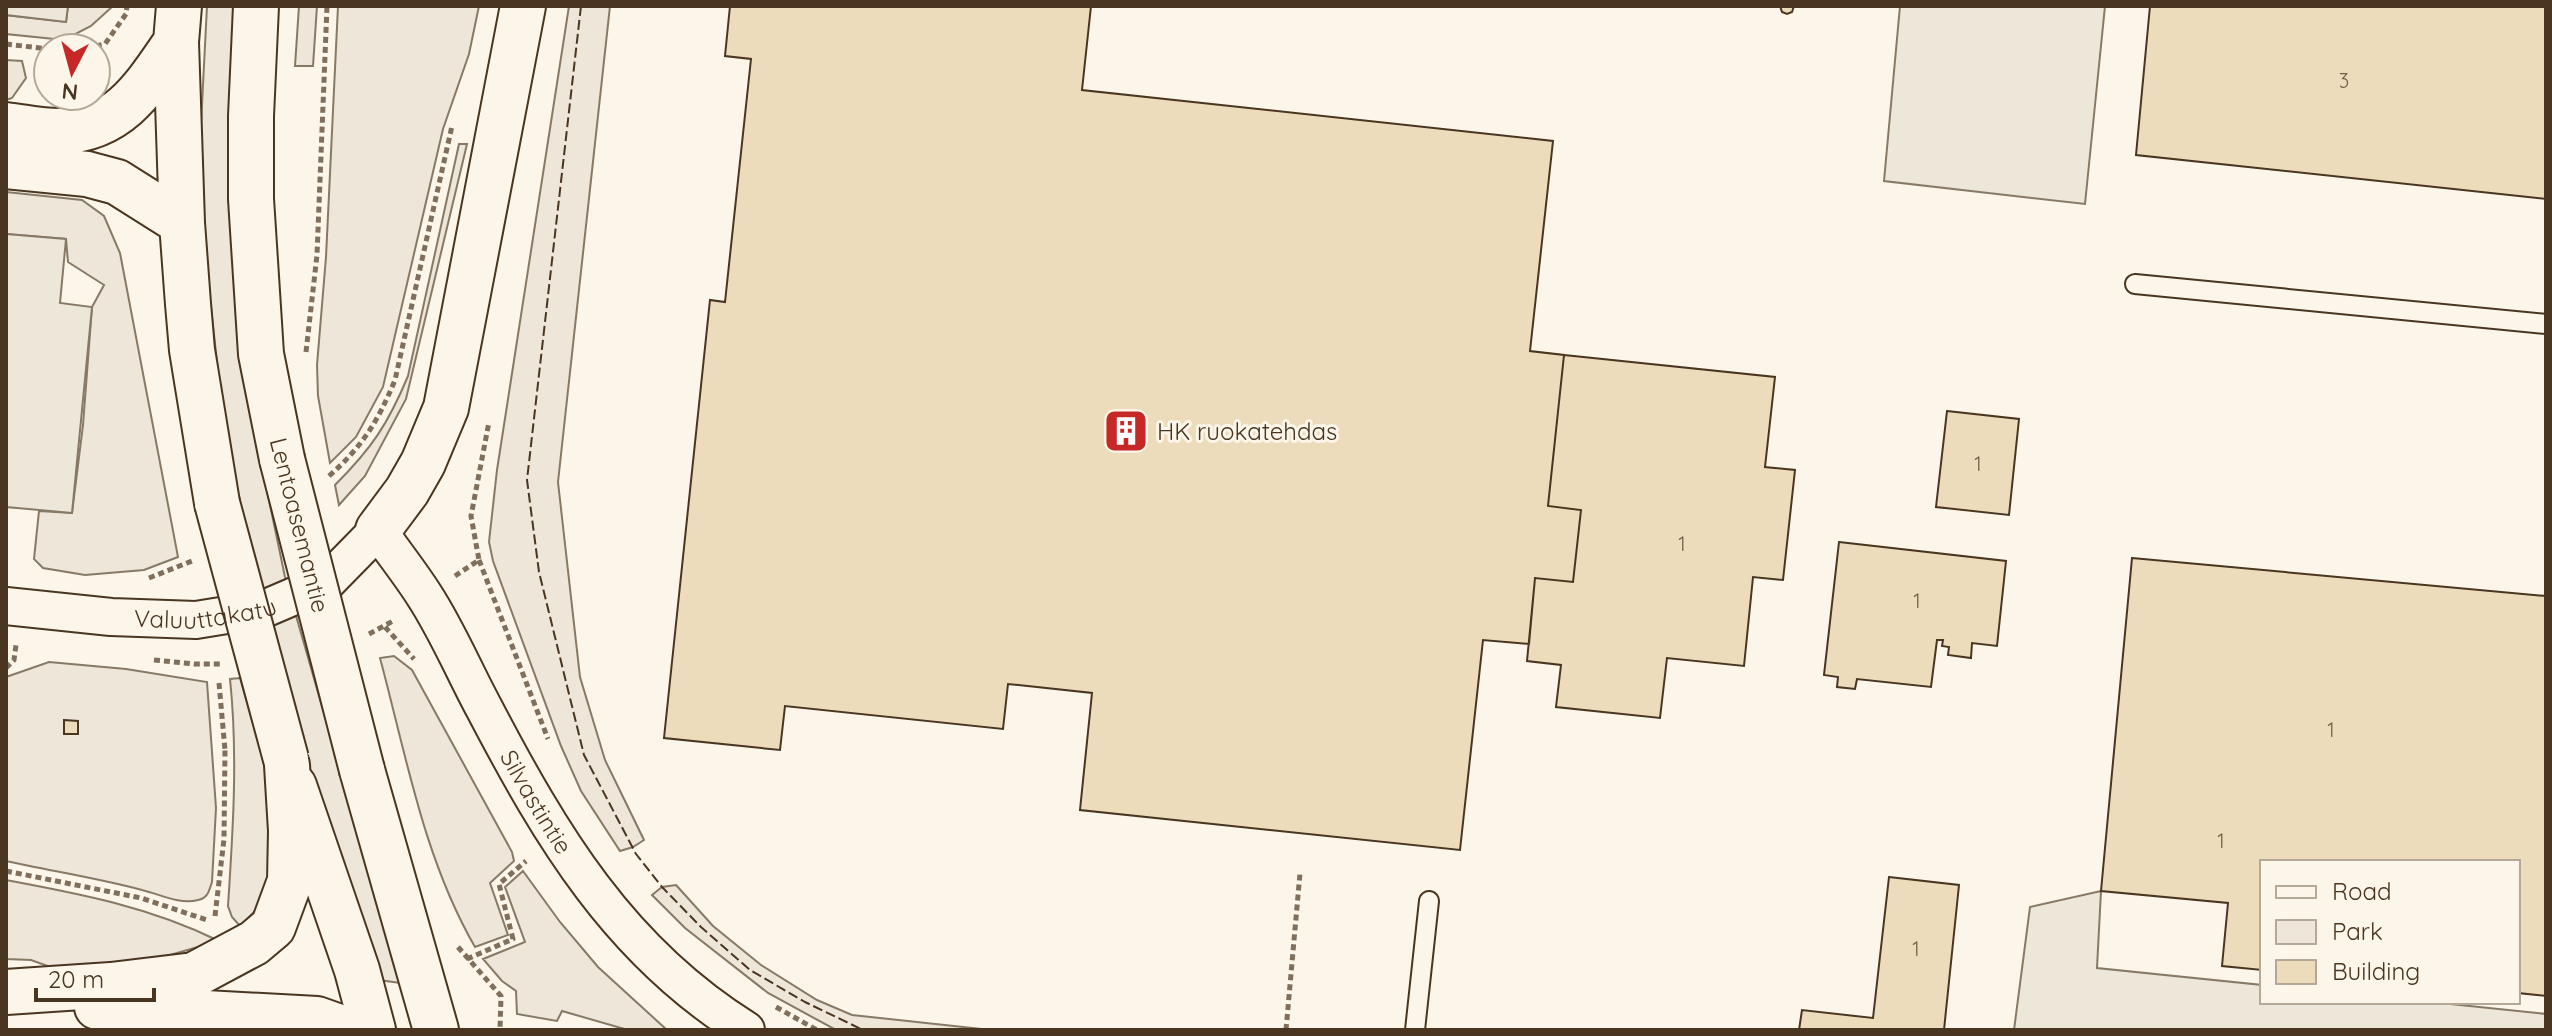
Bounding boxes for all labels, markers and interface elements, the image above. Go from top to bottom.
north arrow [32,32,112,112]
house number: 3 [2339,68,2349,93]
text: N [60,77,79,107]
building icon: HK ruokatehdas [1102,407,1150,455]
place label: HK ruokatehdas [1157,416,1337,446]
street label: Lentoasemantie [264,434,336,616]
house number: 1 [1974,451,1982,476]
house number: 1 [1678,531,1686,556]
house number: 1 [1913,588,1921,613]
street label: Valuuttakatu [133,591,281,635]
house number: 1 [2327,717,2335,742]
street label: Silvastintie [494,744,579,859]
house number: 1 [2217,828,2225,853]
legend [2260,860,2520,1004]
text: Road [2332,876,2392,906]
text: Park [2332,916,2383,946]
house number: 1 [1912,936,1920,961]
scale bar [36,952,154,1002]
text: Building [2332,956,2420,986]
text: 20 m [48,964,104,994]

